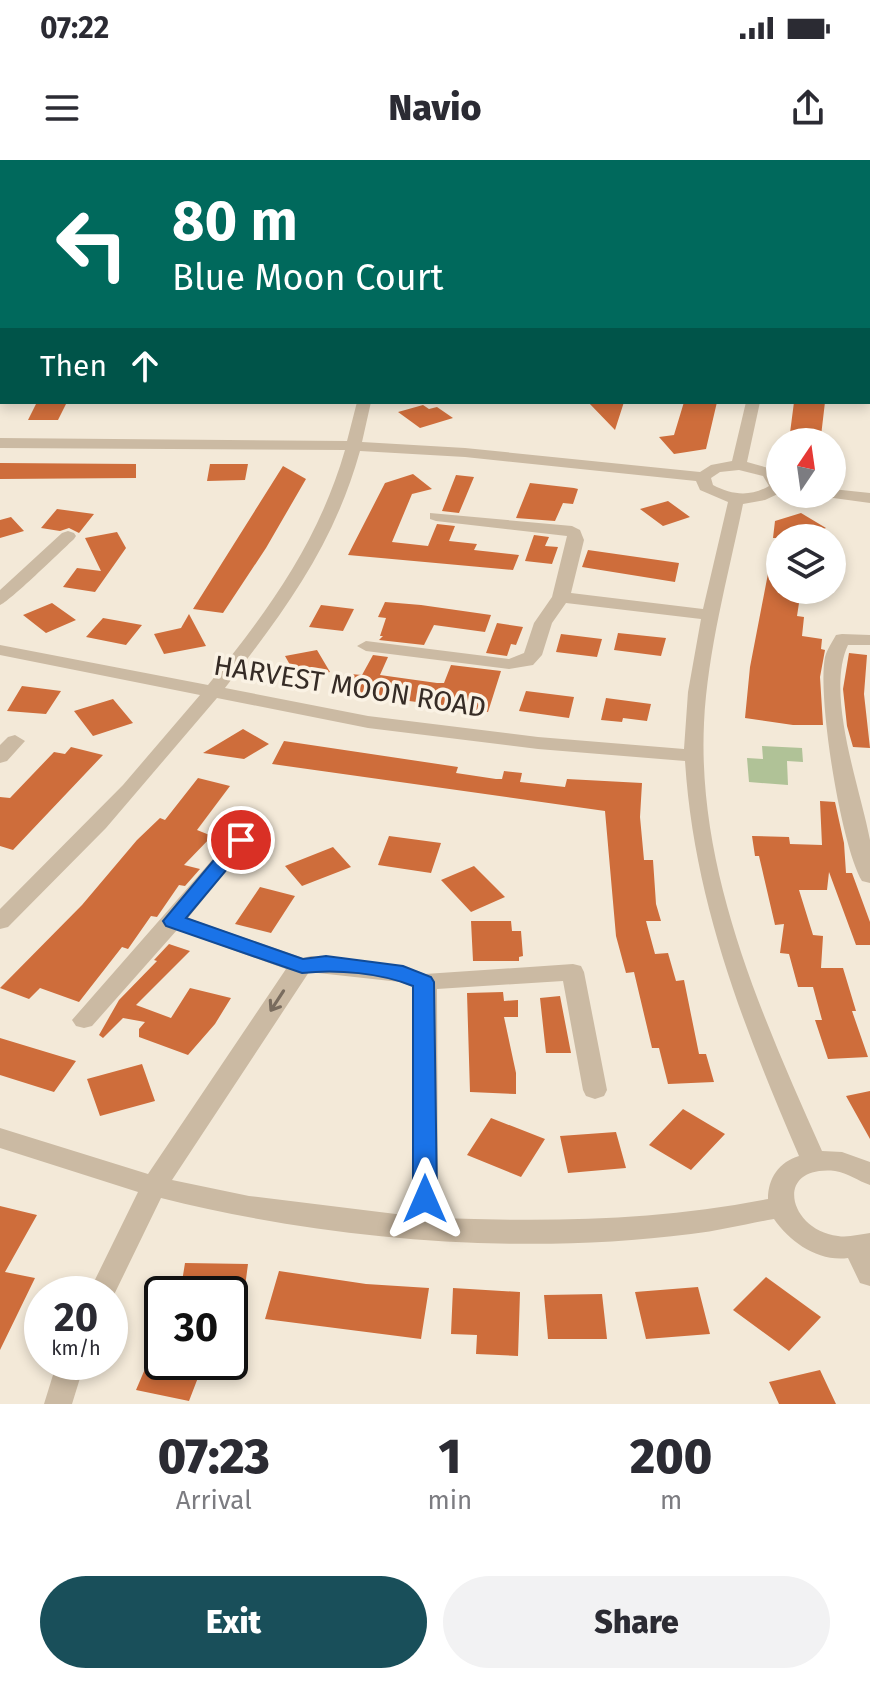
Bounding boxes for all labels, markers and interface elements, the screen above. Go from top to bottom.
text: 07:22 [40,10,109,46]
icon: menu [40,86,84,130]
text: Navio [389,86,481,130]
icon: share [786,86,830,130]
text: 80 m [172,188,298,255]
icon: left [40,192,144,296]
text: Blue Moon Court [172,256,444,300]
icon: ahead [123,344,167,388]
text: Then [40,348,107,384]
north arrow [766,428,846,508]
map controls [766,428,846,604]
button: layers [766,524,846,604]
street label: HARVEST MOON ROAD [211,649,488,724]
pin [207,806,275,874]
icon: arrive [219,818,263,862]
one-way arrow [269,989,285,1011]
position arrow [383,1157,467,1241]
speed limit sign: 30 [144,1276,248,1380]
text: 20 [54,1294,98,1342]
text: km/h [51,1336,101,1360]
text: 07:23 [158,1428,270,1486]
text: 1 [439,1428,461,1486]
text: 200 [630,1428,712,1486]
text: Arrival [176,1485,252,1516]
text: min [427,1485,472,1516]
text: m [660,1485,682,1516]
button: Exit [40,1576,427,1668]
button: Share [443,1576,830,1668]

